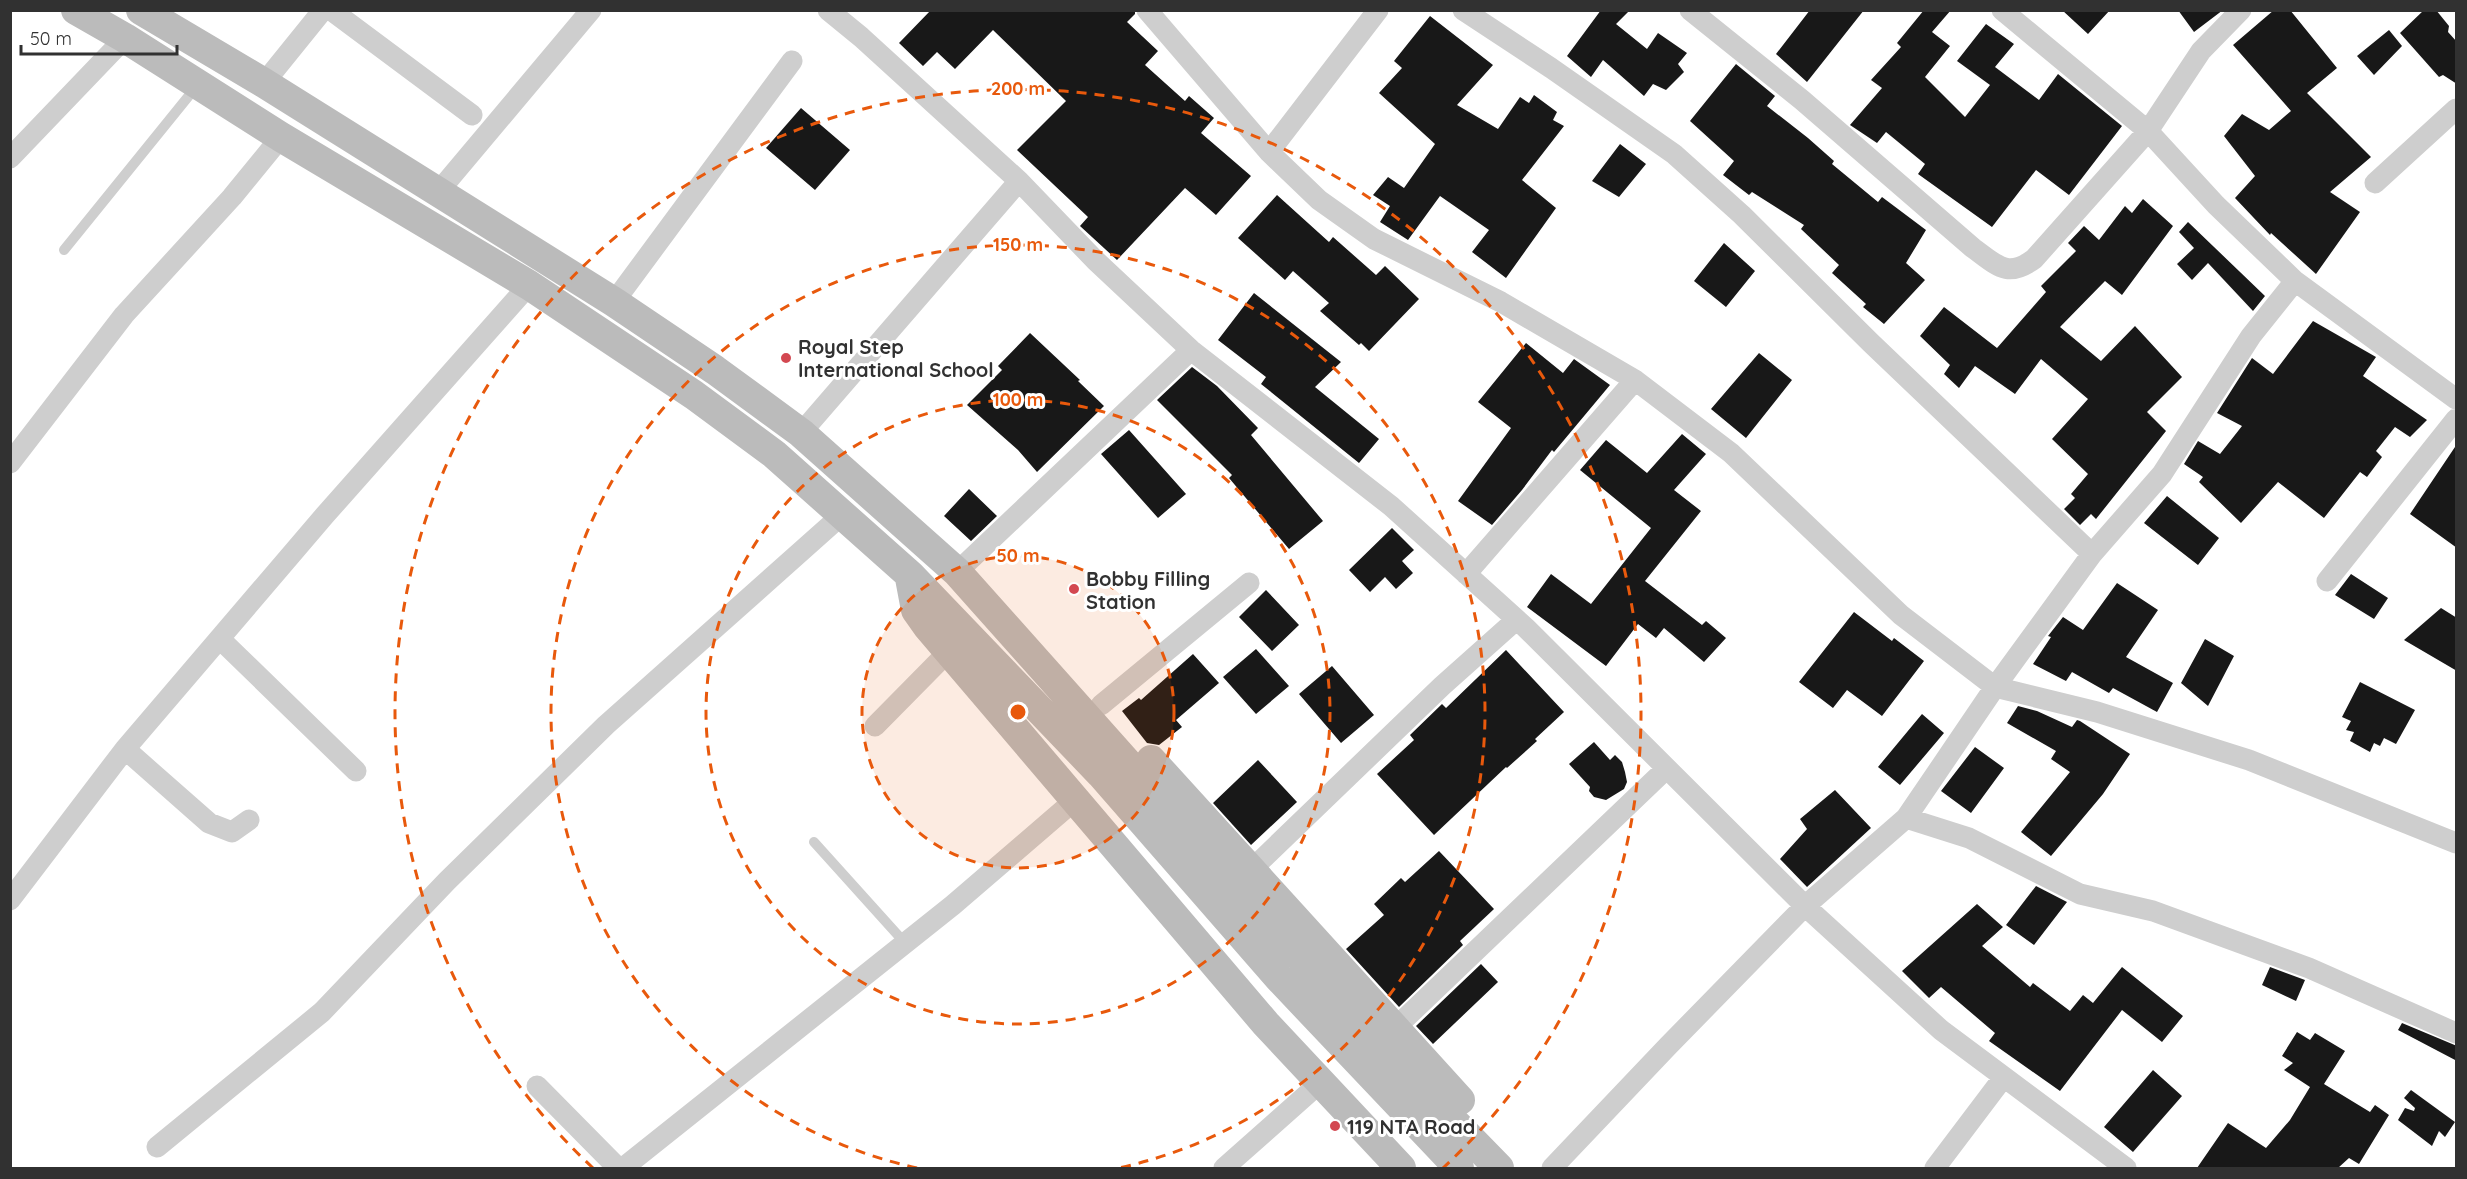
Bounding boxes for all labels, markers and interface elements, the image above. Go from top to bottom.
scale bar [21,18,177,56]
text: 50 m [30,27,72,50]
text: 200 m [991,77,1045,100]
text: 150 m [993,233,1043,256]
place label: Royal Step International School [798,334,994,382]
marker: Royal Step International School [779,351,793,365]
text: 100 m [993,388,1043,411]
text: 50 m [996,544,1040,567]
place label: Bobby Filling Station [1086,566,1210,614]
marker: Bobby Filling Station [1067,582,1081,596]
centre of rings [1008,702,1028,722]
place label: 119 NTA Road [1347,1114,1475,1139]
marker: 119 NTA Road [1328,1119,1342,1133]

